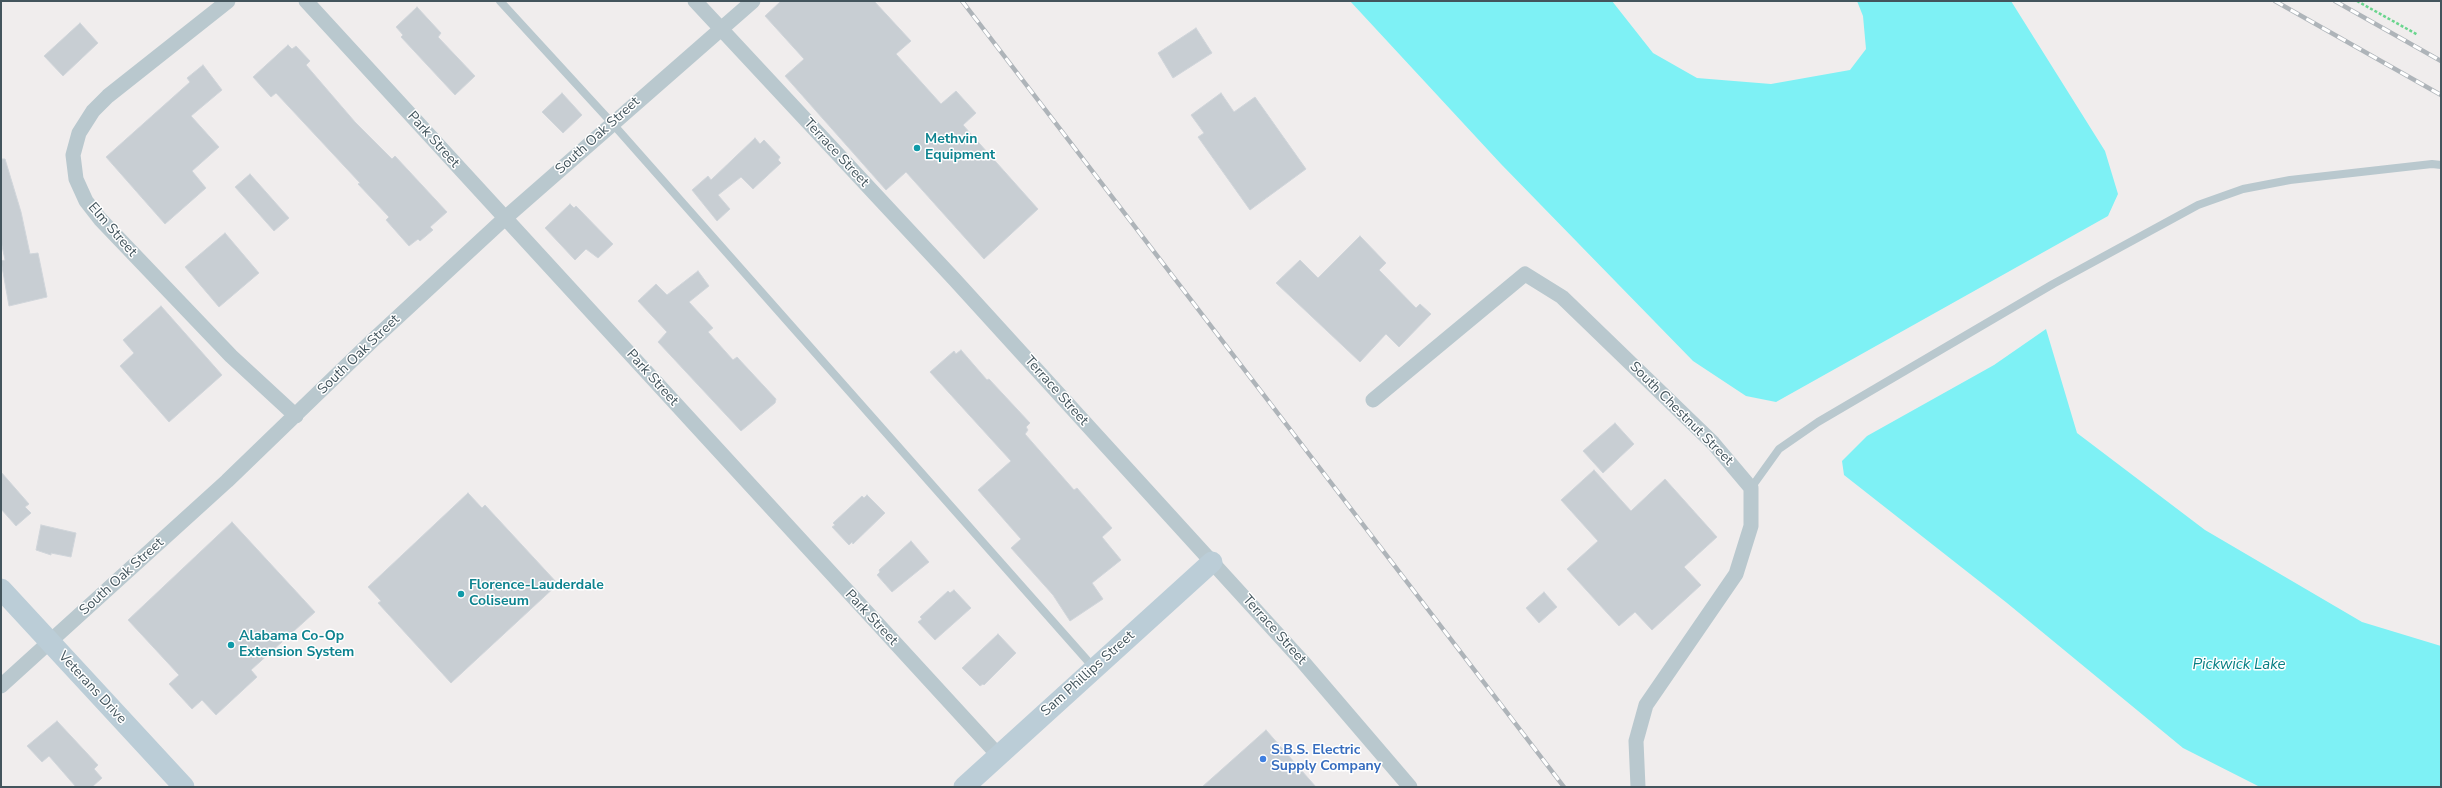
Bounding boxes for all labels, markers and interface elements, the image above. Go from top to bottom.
street label: South Oak Street [552,94,644,178]
street label: Park Street [403,108,463,172]
street label: Terrace Street [800,115,872,191]
place label: Methvin Equipment [925,132,995,164]
marker: Methvin Equipment [912,143,922,153]
street label: Elm Street [84,200,140,260]
street label: South Oak Street [314,312,404,398]
street label: Park Street [622,346,682,410]
street label: Terrace Street [1020,353,1092,429]
street label: South Chestnut Street [1626,359,1736,469]
street label: South Oak Street [76,535,168,619]
place label: Florence-Lauderdale Coliseum [469,578,604,610]
street label: Park Street [841,587,901,649]
marker: Florence-Lauderdale Coliseum [456,589,466,599]
street label: Terrace Street [1238,592,1310,668]
street label: Sam Phillips Street [1038,628,1138,720]
place label: Alabama Co-Op Extension System [239,629,354,662]
marker: Alabama Co-Op Extension System [226,640,236,650]
street label: Veterans Drive [54,648,130,728]
water label: Pickwick Lake [2193,656,2285,674]
place label: S.B.S. Electric Supply Company [1271,743,1381,776]
marker: S.B.S. Electric Supply Company [1258,754,1268,764]

